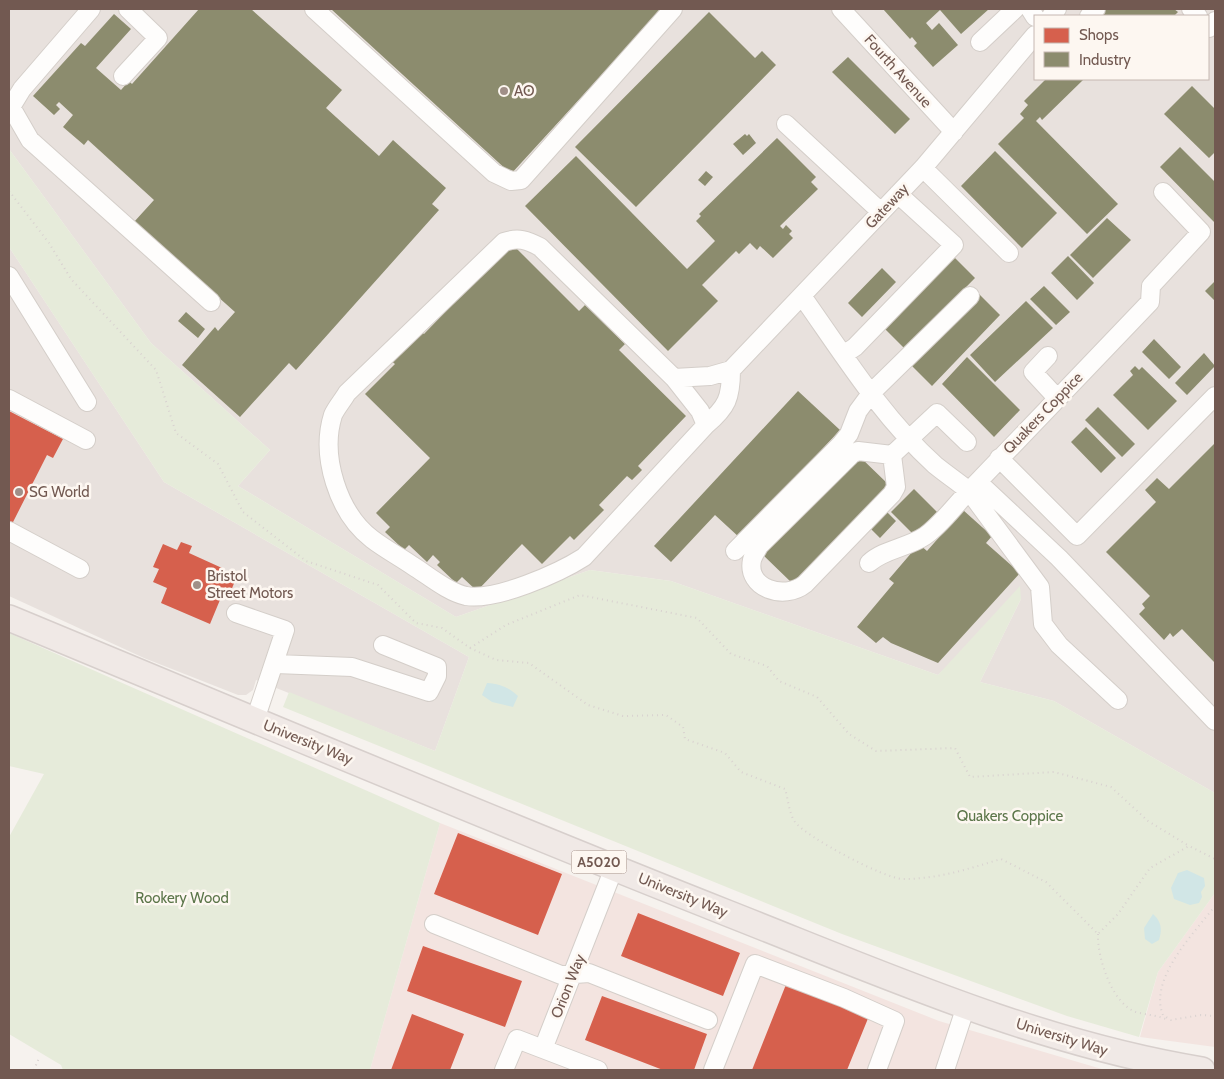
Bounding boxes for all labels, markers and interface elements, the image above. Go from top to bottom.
legend [1034,15,1209,80]
text: Shops [1079,26,1119,44]
street label: Fourth Avenue [860,31,936,111]
text: Industry [1079,51,1131,69]
place label: AO [514,82,535,100]
marker: AO [498,85,510,97]
street label: Gateway [862,179,913,232]
street label: Quakers Coppice [1000,368,1087,458]
place label: SG World [29,483,90,501]
marker: SG World [13,486,25,498]
place label: Bristol Street Motors [207,567,293,602]
marker: Bristol Street Motors [191,579,203,591]
street label: University Way [260,716,356,768]
park label: Quakers Coppice [957,807,1064,825]
road number: A5020 [572,850,626,874]
street label: University Way [635,869,731,921]
park label: Rookery Wood [135,889,229,907]
street label: Orion Way [547,951,589,1021]
street label: University Way [1014,1014,1111,1060]

